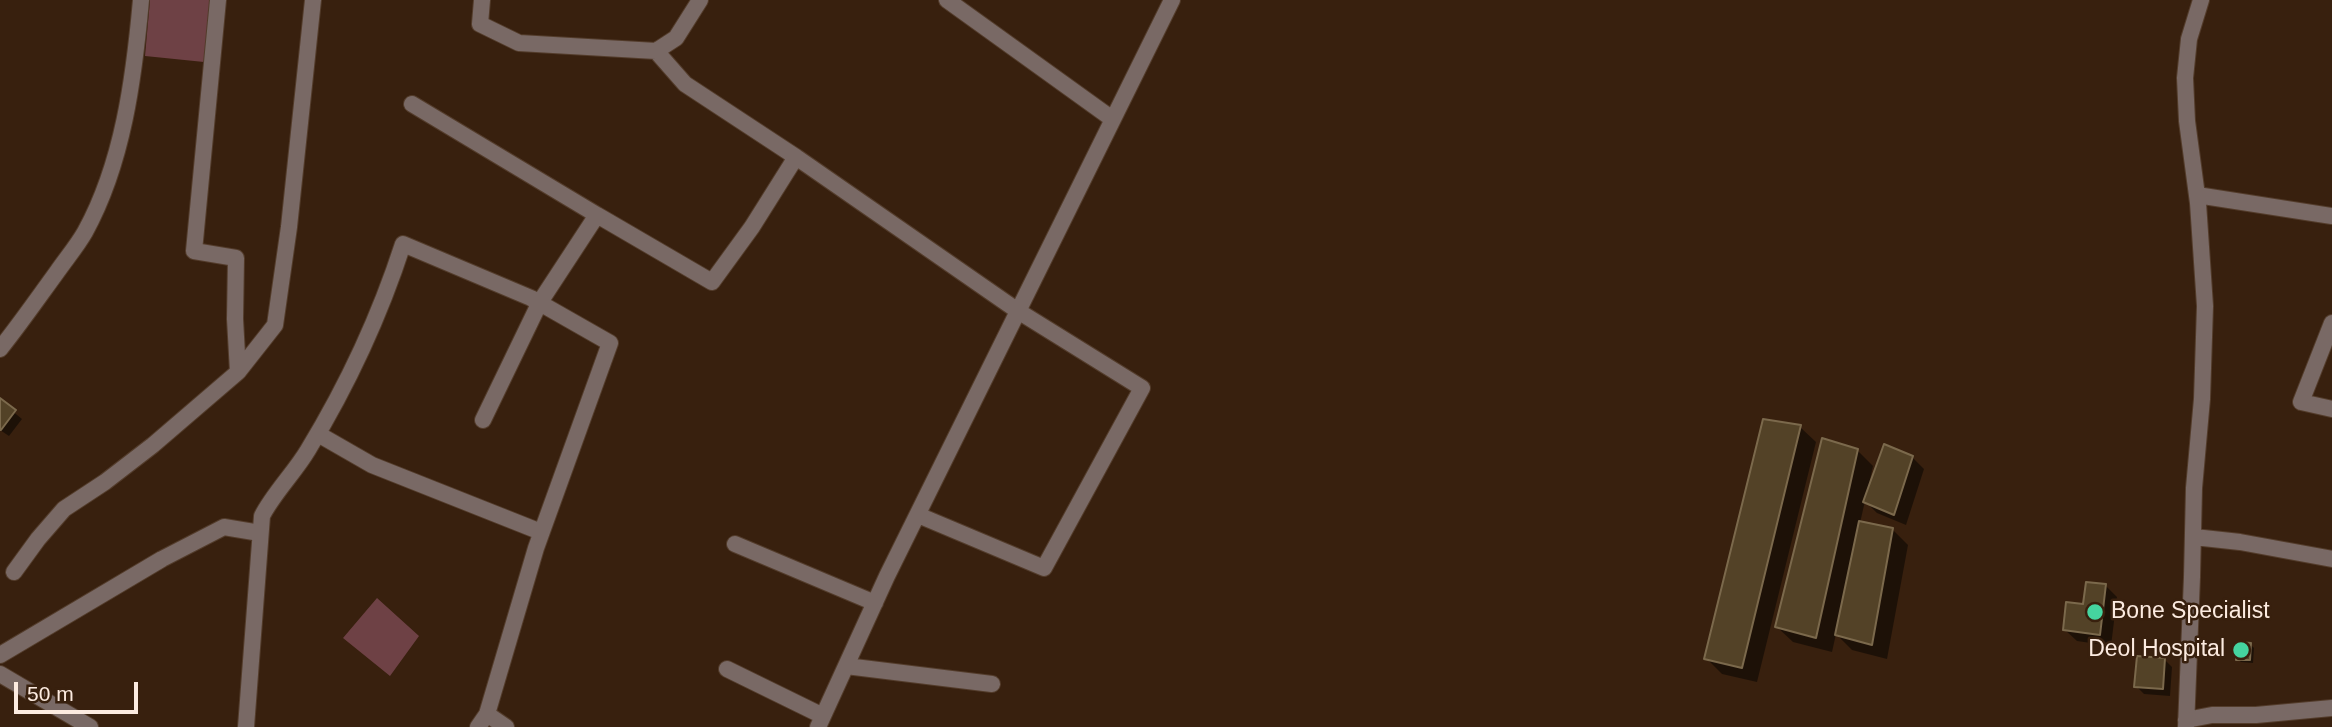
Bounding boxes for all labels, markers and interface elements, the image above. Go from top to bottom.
place label: Bone Specialist [2111,598,2270,626]
marker: Bone Specialist [2085,602,2105,622]
place label: Deol Hospital [2088,636,2225,664]
marker: Deol Hospital [2231,640,2251,660]
scale bar [18,668,142,712]
text: 50 m [27,682,74,705]

